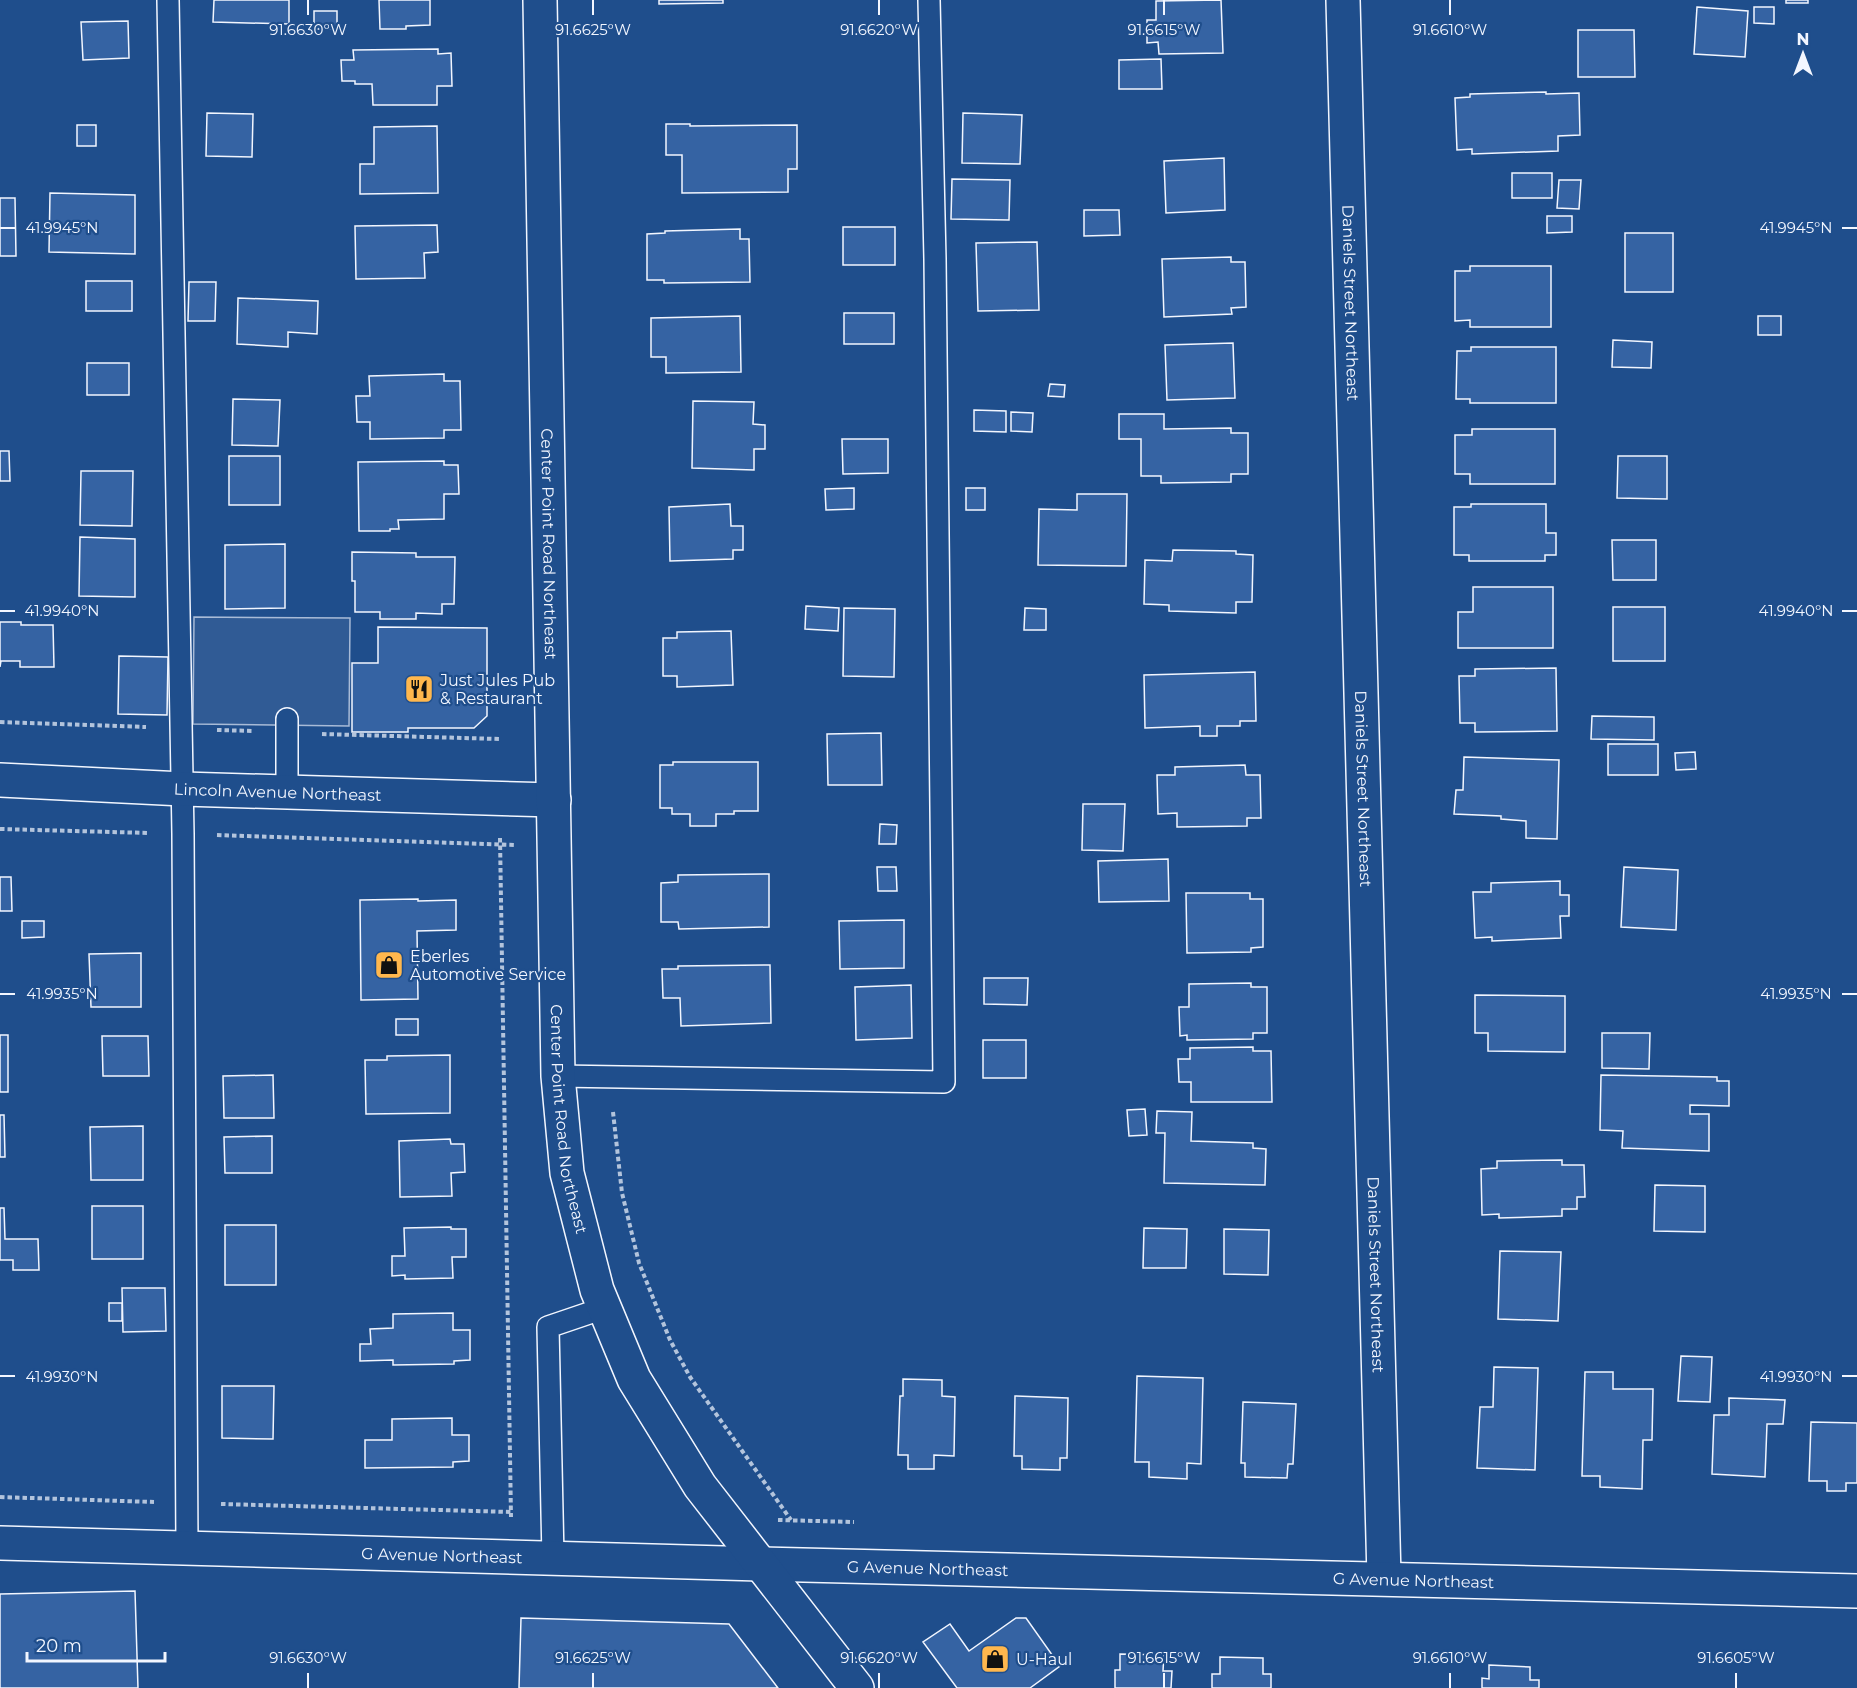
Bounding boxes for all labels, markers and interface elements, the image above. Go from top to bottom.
text: 91.6630°W [269,20,347,39]
text: 91.6625°W [555,20,631,39]
text: 91.6620°W [840,20,918,39]
text: 91.6615°W [1128,20,1201,39]
text: 91.6610°W [1413,20,1488,39]
north arrow [1773,24,1833,84]
text: N [1797,30,1809,49]
street label: Daniels Street Northeast [1338,204,1362,402]
text: 41.9945°N [25,218,99,237]
text: 41.9945°N [1759,218,1833,237]
street label: Center Point Road Northeast [537,428,560,660]
text: 41.9940°N [25,601,99,620]
text: 41.9940°N [1759,601,1833,620]
place label: Just Jules Pub & Restaurant [439,671,555,708]
restaurant icon: Just Jules Pub & Restaurant [403,673,435,705]
street label: Daniels Street Northeast [1351,690,1375,888]
street label: Lincoln Avenue Northeast [173,780,382,805]
place label: Eberles Automotive Service [410,947,566,984]
shop icon: Eberles Automotive Service [373,949,405,981]
text: 41.9935°N [26,984,98,1003]
text: 41.9935°N [1760,984,1832,1003]
street label: Center Point Road Northeast [547,1004,591,1236]
street label: Daniels Street Northeast [1364,1176,1388,1374]
text: 41.9930°N [25,1367,99,1386]
text: 41.9930°N [1759,1367,1833,1386]
street label: G Avenue Northeast [361,1544,523,1567]
street label: G Avenue Northeast [847,1557,1009,1580]
street label: G Avenue Northeast [1333,1569,1495,1592]
scale bar [27,1625,165,1663]
text: 20 m [36,1635,82,1657]
shop icon: U-Haul [979,1643,1011,1675]
text: 91.6630°W [269,1648,347,1667]
text: 91.6625°W [555,1648,631,1667]
text: 91.6620°W [840,1648,918,1667]
text: 91.6615°W [1128,1648,1201,1667]
text: 91.6610°W [1413,1648,1488,1667]
text: 91.6605°W [1697,1648,1775,1667]
place label: U-Haul [1016,1650,1072,1669]

